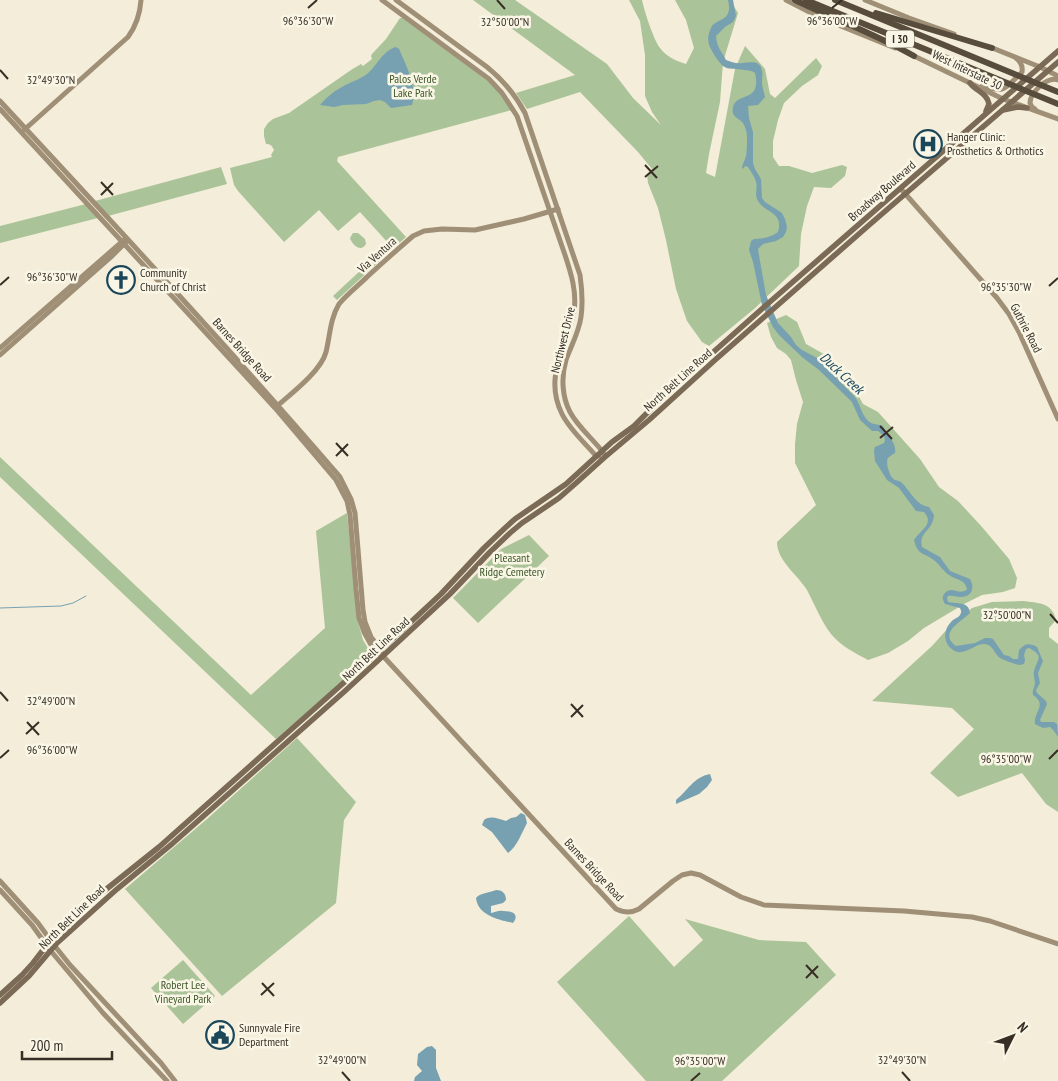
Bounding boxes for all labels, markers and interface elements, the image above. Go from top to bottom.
text: 96°36'30"W [283,13,333,28]
text: 96°36'00"W [807,13,857,28]
text: 32°50'00"N [481,14,529,29]
road number: I 30 [886,30,914,48]
street label: West Interstate 30 [930,46,1005,93]
park label: Palos Verde Lake Park [389,71,437,100]
text: 32°49'30"N [27,72,75,87]
hospital icon: Hanger Clinic: Prosthetics & Orthotics [913,129,943,159]
place label: Hanger Clinic: Prosthetics & Orthotics [947,129,1044,158]
street label: Broadway Boulevard [845,157,918,224]
street label: Via Ventura [353,233,399,277]
church icon: Community Church of Christ [106,265,136,295]
place label: Community Church of Christ [140,265,207,294]
text: 96°36'30"W [27,269,77,284]
text: 96°35'30"W [981,279,1031,294]
street label: Guthrie Road [1007,301,1046,355]
street label: Northwest Drive [547,305,578,374]
street label: Barnes Bridge Road [210,315,275,385]
street label: North Belt Line Road [641,345,715,414]
water label: Duck Creek [816,348,869,399]
park label: Pleasant Ridge Cemetery [479,550,545,579]
text: 32°50'00"N [983,607,1031,622]
street label: North Belt Line Road [339,614,412,684]
text: 32°49'00"N [27,693,75,708]
text: 96°36'00"W [27,742,77,757]
text: 96°35'00"W [981,751,1031,766]
street label: Barnes Bridge Road [561,835,627,904]
street label: North Belt Line Road [35,881,108,952]
park label: Robert Lee Vineyard Park [154,977,212,1006]
north arrow [988,1011,1038,1061]
text: N [1013,1018,1032,1036]
public building icon: Sunnyvale Fire Department [205,1020,235,1050]
place label: Sunnyvale Fire Department [239,1020,300,1049]
scale bar [22,1028,112,1060]
text: 200 m [30,1036,63,1055]
text: 32°49'00"N [318,1052,366,1067]
text: 32°49'30"N [878,1052,926,1067]
text: 96°35'00"W [675,1053,725,1068]

